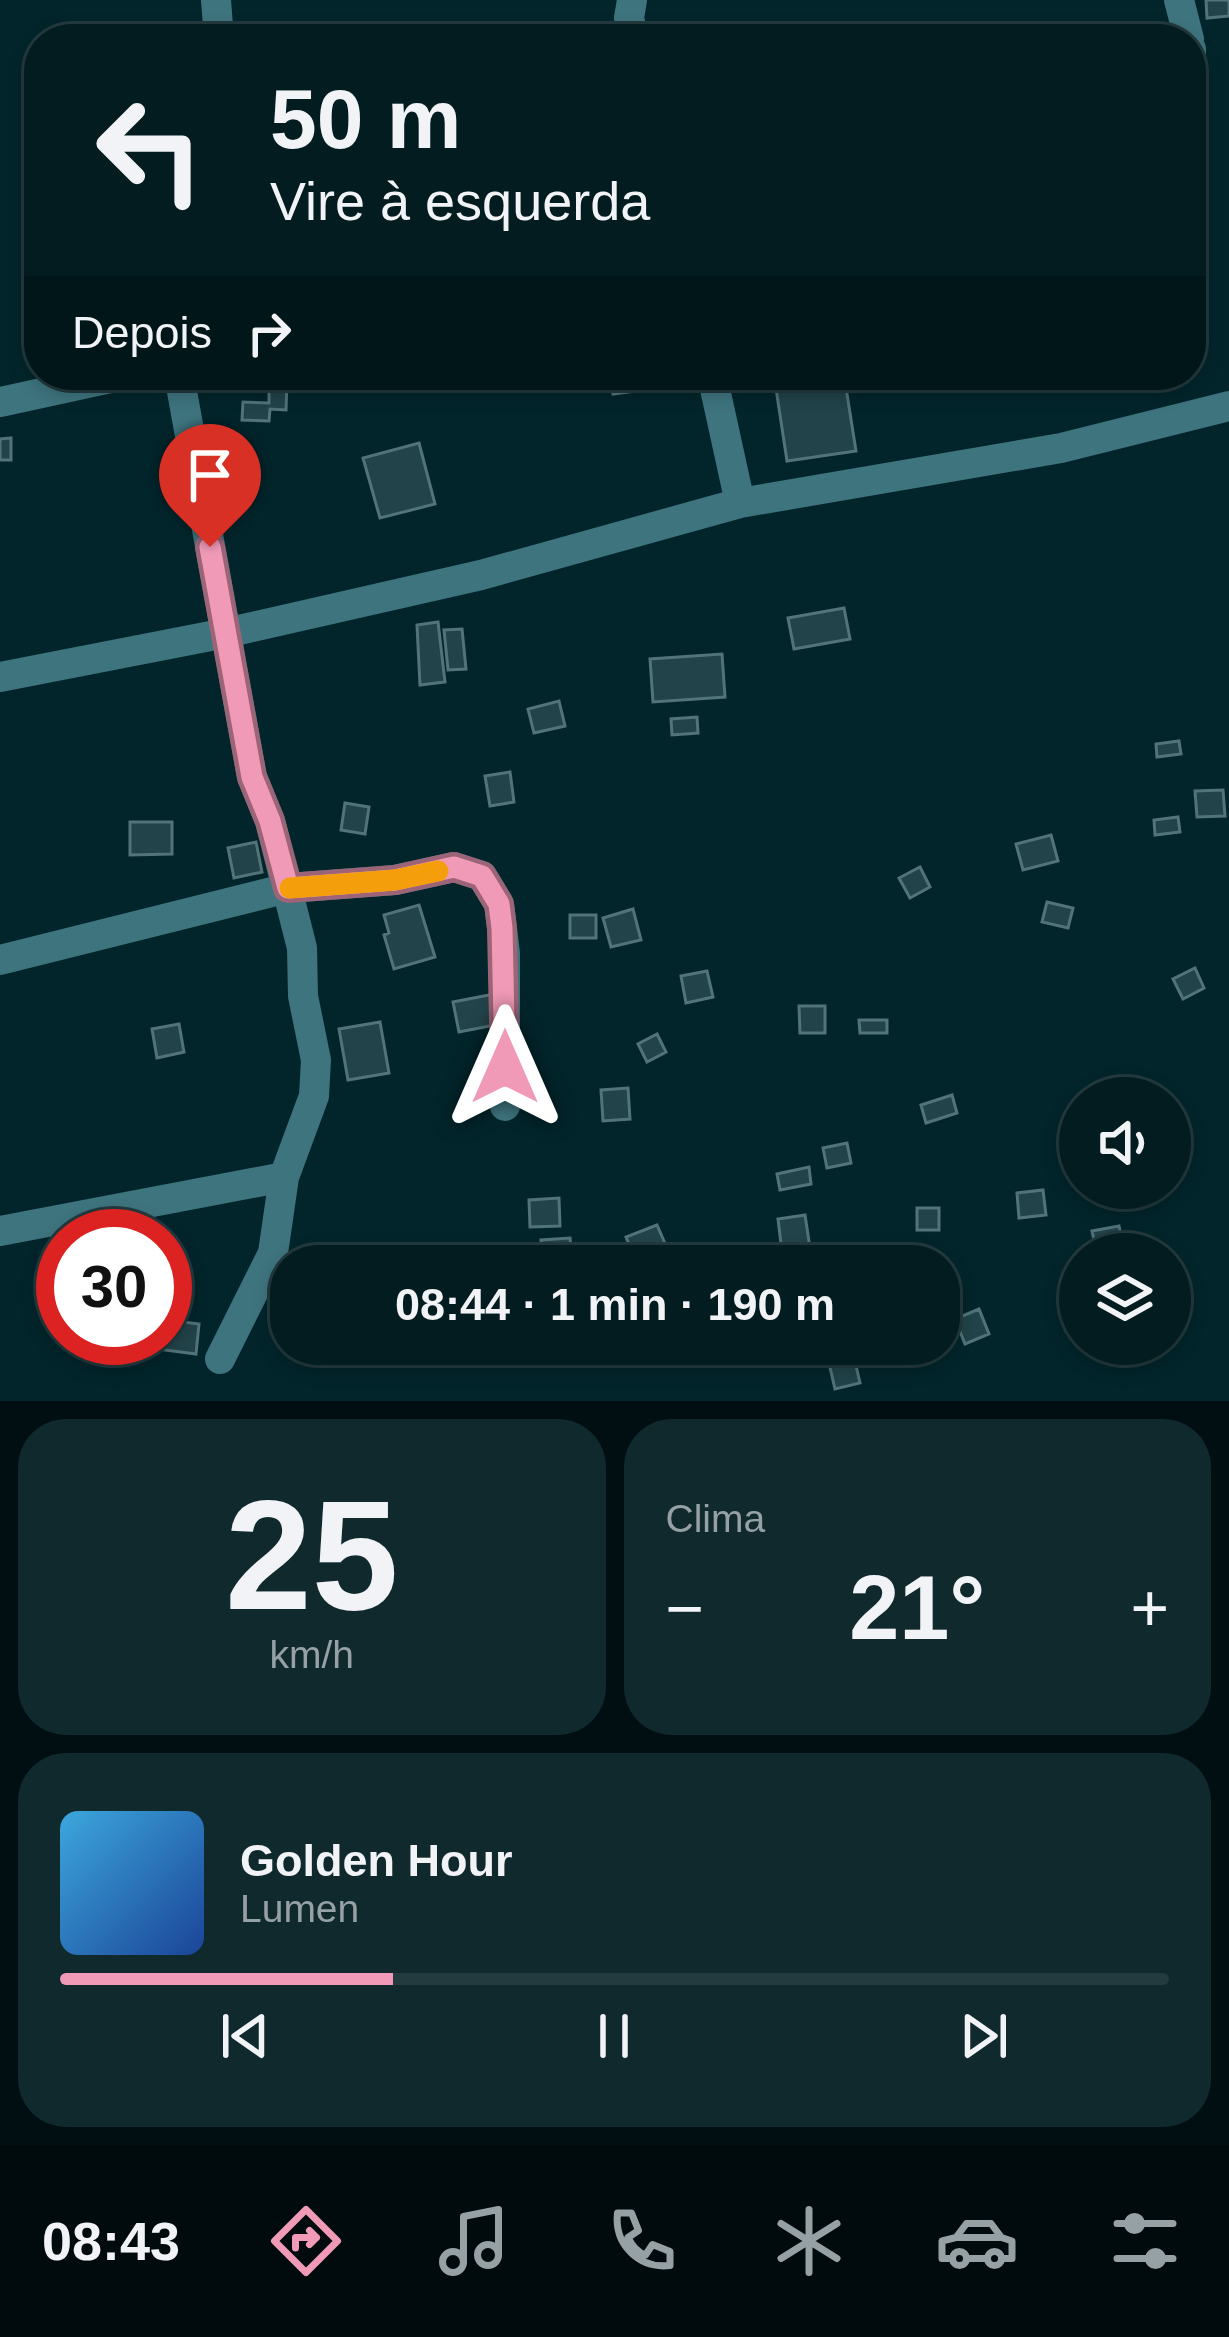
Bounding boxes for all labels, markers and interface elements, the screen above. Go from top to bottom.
icon: left [72,72,228,228]
text: 50 m [270,72,461,166]
text: Vire à esquerda [270,171,650,231]
icon: right [236,300,302,366]
text: Depois [72,307,212,358]
pin [159,424,261,547]
icon: arrive [177,442,243,508]
position arrow [442,1004,568,1130]
map controls [1059,1077,1191,1365]
button: sound [1059,1077,1191,1209]
speed limit sign: 30 [36,1209,192,1365]
button: layers [1059,1233,1191,1365]
text: 08:44 · 1 min · 190 m [395,1279,835,1330]
text: 25 [225,1468,399,1642]
text: Clima [666,1497,765,1540]
text: 21° [849,1558,985,1658]
text: − [666,1571,704,1645]
text: + [1130,1571,1169,1645]
text: km/h [269,1633,354,1676]
text: Golden Hour [240,1835,512,1886]
text: Lumen [240,1887,359,1930]
icon: previous [212,2003,278,2069]
icon: pause [581,2003,647,2069]
icon: next [951,2003,1017,2069]
icon: directions [264,2199,348,2283]
icon: music [432,2199,516,2283]
icon: phone [600,2199,684,2283]
icon: climate [767,2199,851,2283]
icon: car [935,2199,1019,2283]
icon: filters [1103,2199,1187,2283]
text: 08:43 [42,2211,180,2271]

